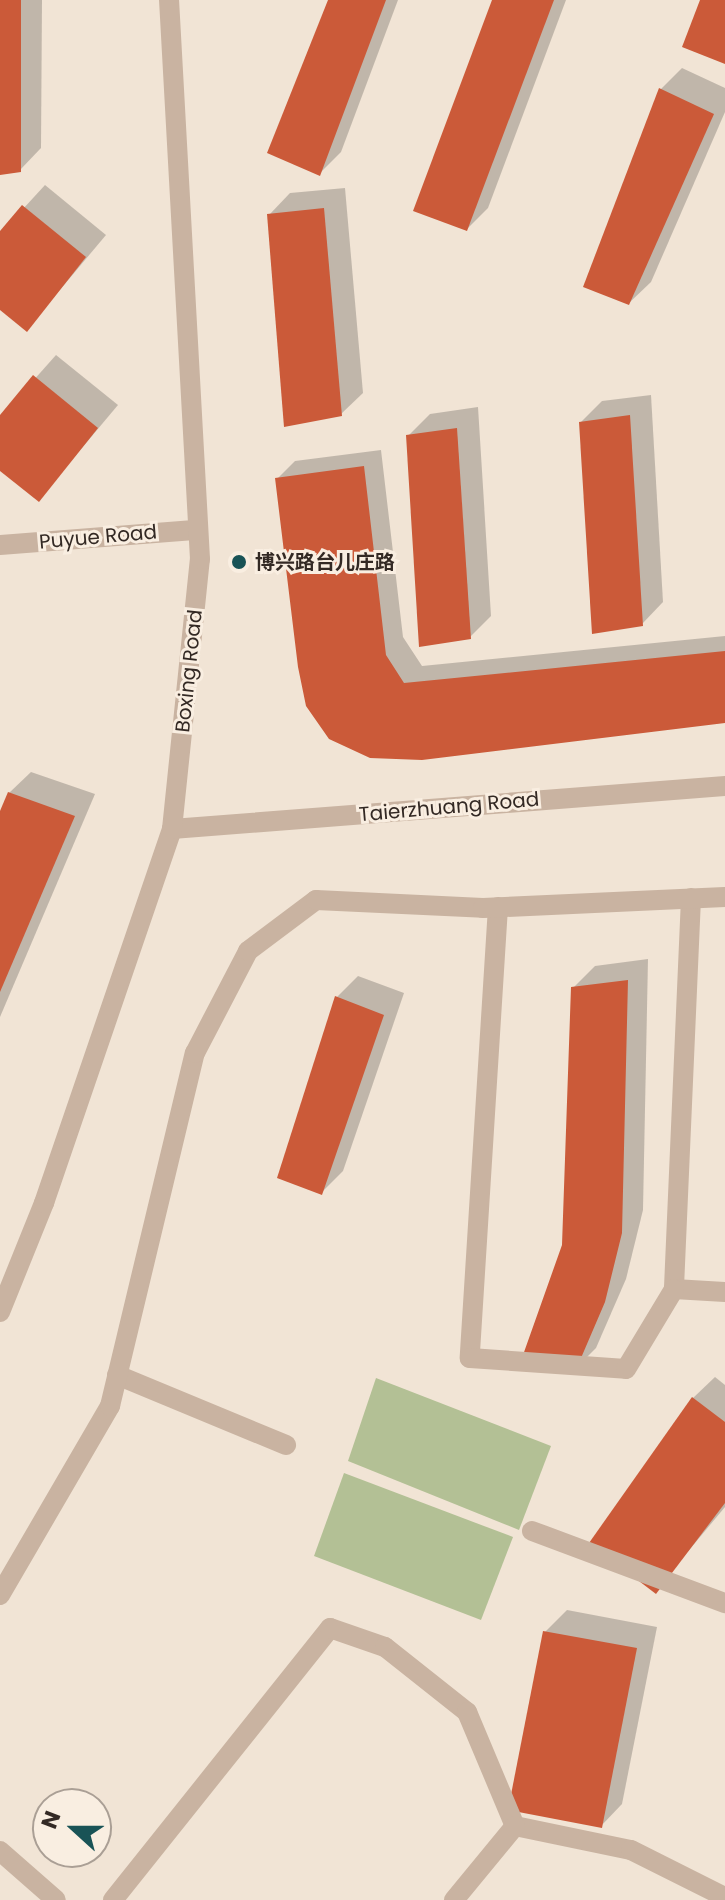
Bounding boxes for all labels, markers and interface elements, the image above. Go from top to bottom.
street label: Puyue Road [38,520,158,554]
place label: 博兴路台儿庄路 [255,550,395,574]
marker: 博兴路台儿庄路 [230,553,248,571]
street label: Boxing Road [171,608,207,734]
street label: Taierzhuang Road [358,787,540,827]
north arrow [32,1788,112,1868]
text: N [34,1807,68,1833]

